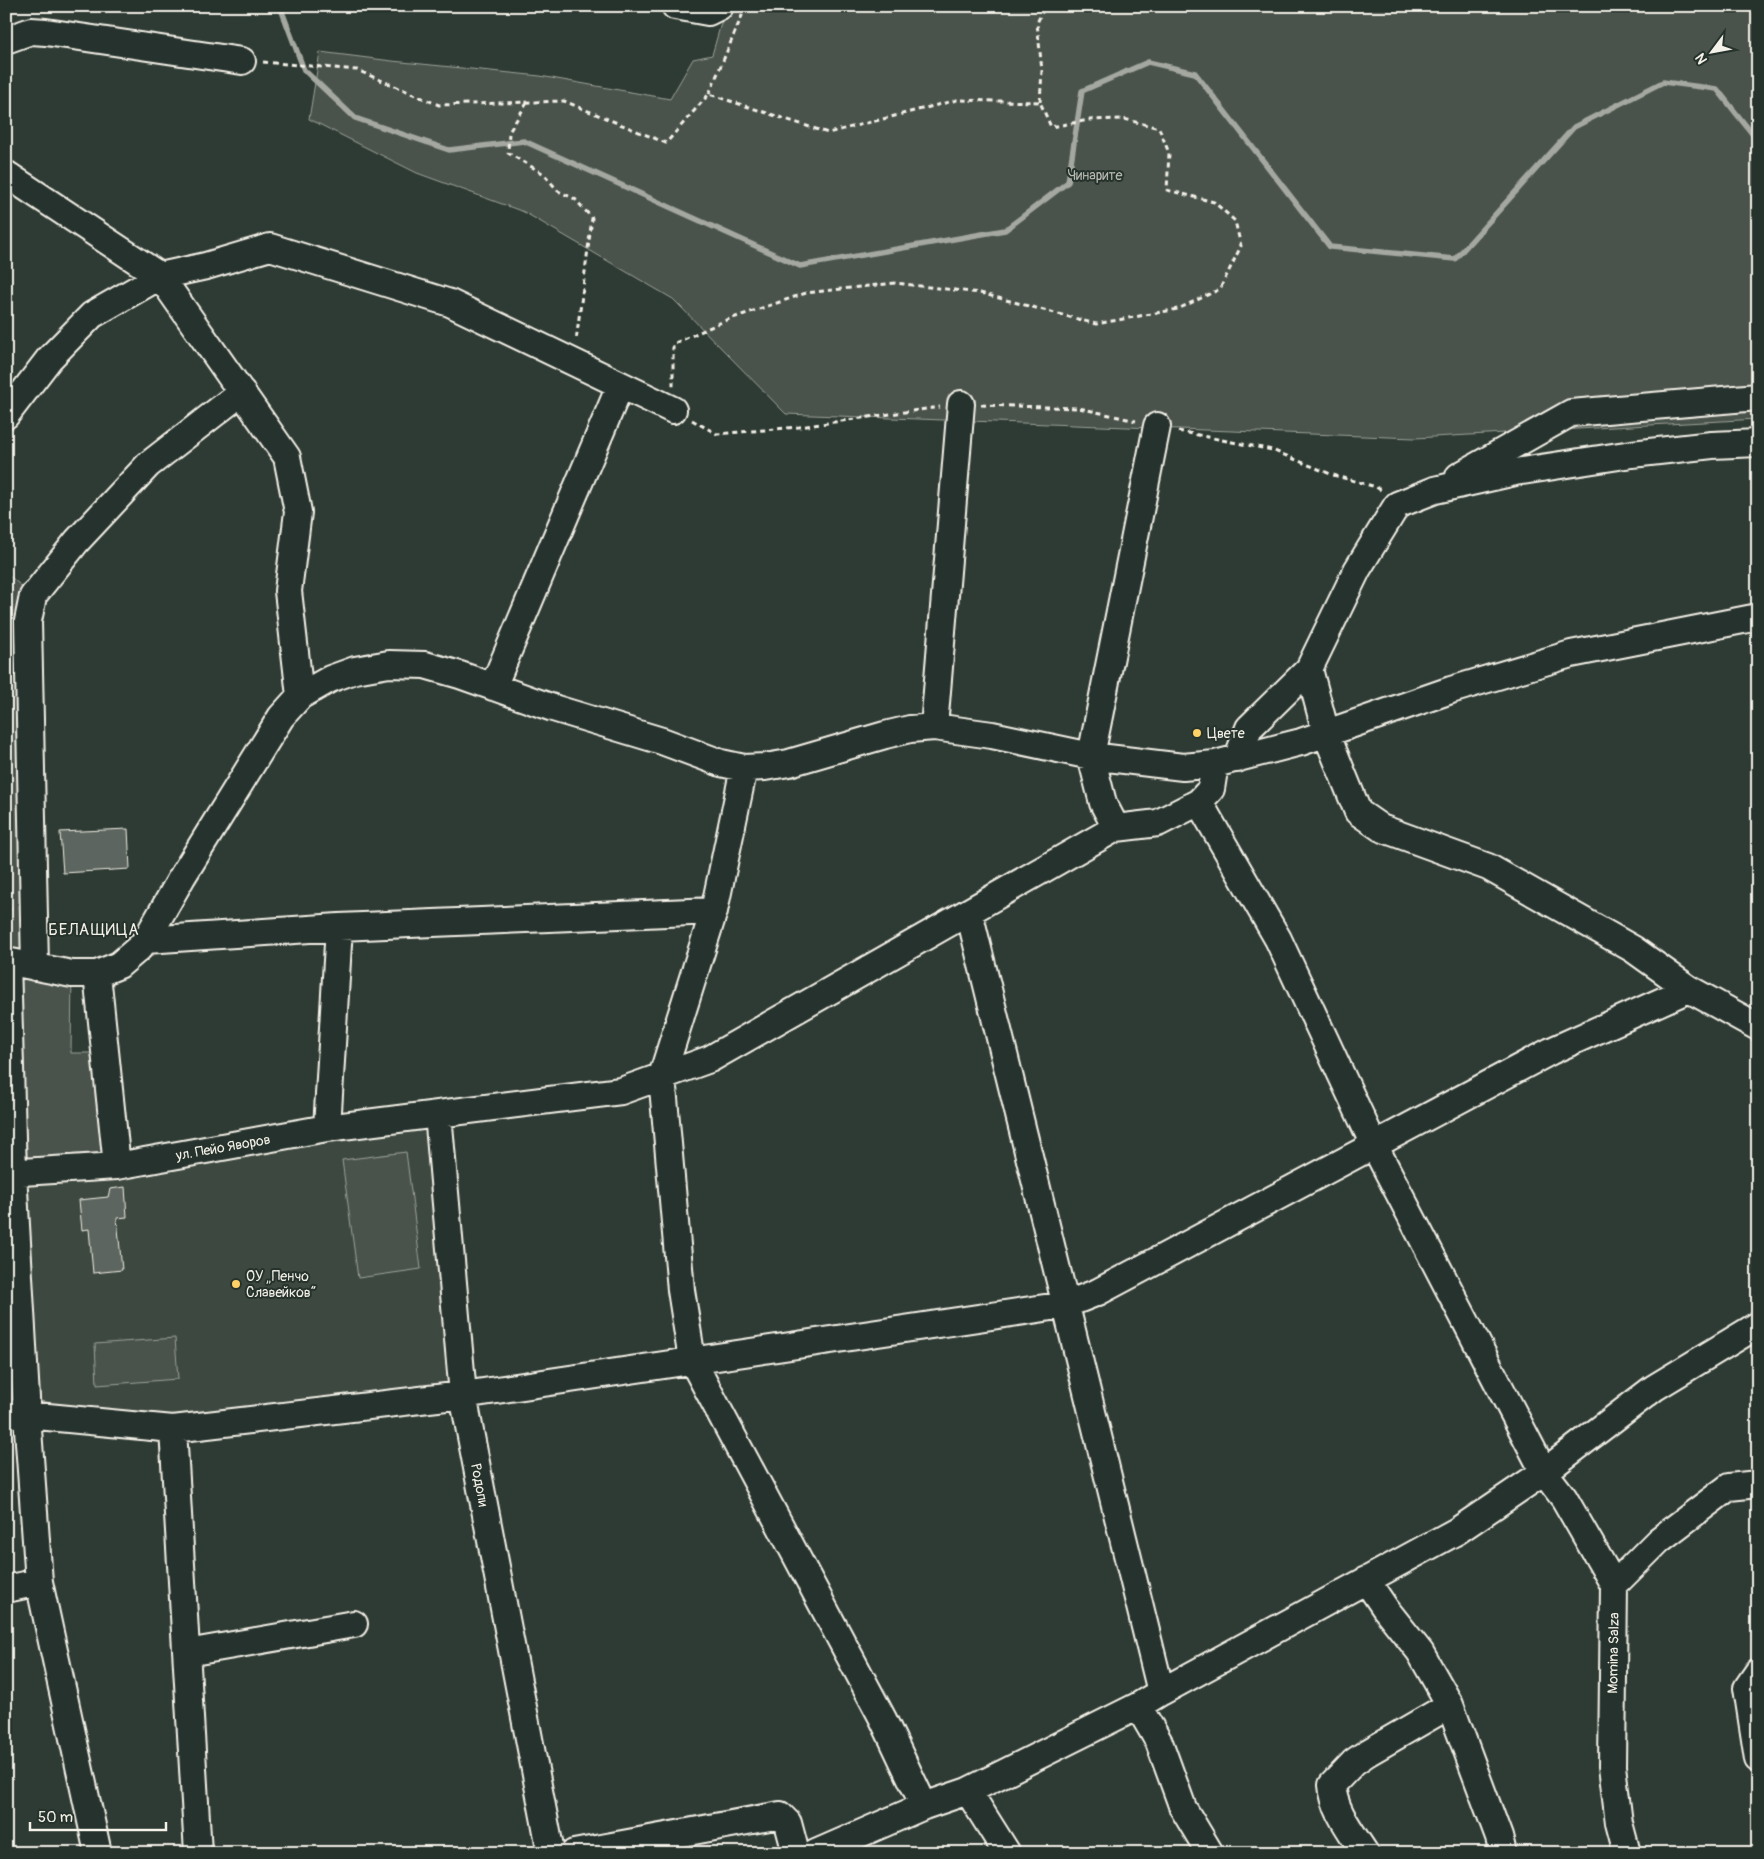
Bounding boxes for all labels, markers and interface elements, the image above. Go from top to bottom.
north arrow [1686,28,1736,78]
text: N [1692,50,1711,67]
park label: Чинарите [1068,167,1123,184]
place label: Цвете [1207,725,1245,742]
marker: Цвете [1191,727,1203,739]
district label: БЕЛАЩИЦА [48,920,140,940]
street label: ул. Пейо Яворов [174,1131,272,1164]
place label: ОУ „Пенчо Славейков“ [246,1268,316,1301]
marker: ОУ „Пенчо Славейков“ [230,1278,242,1290]
street label: Родопи [467,1462,492,1508]
street label: Momina Salza [1604,1612,1623,1694]
scale bar [30,1799,166,1831]
text: 50 m [38,1808,73,1827]

